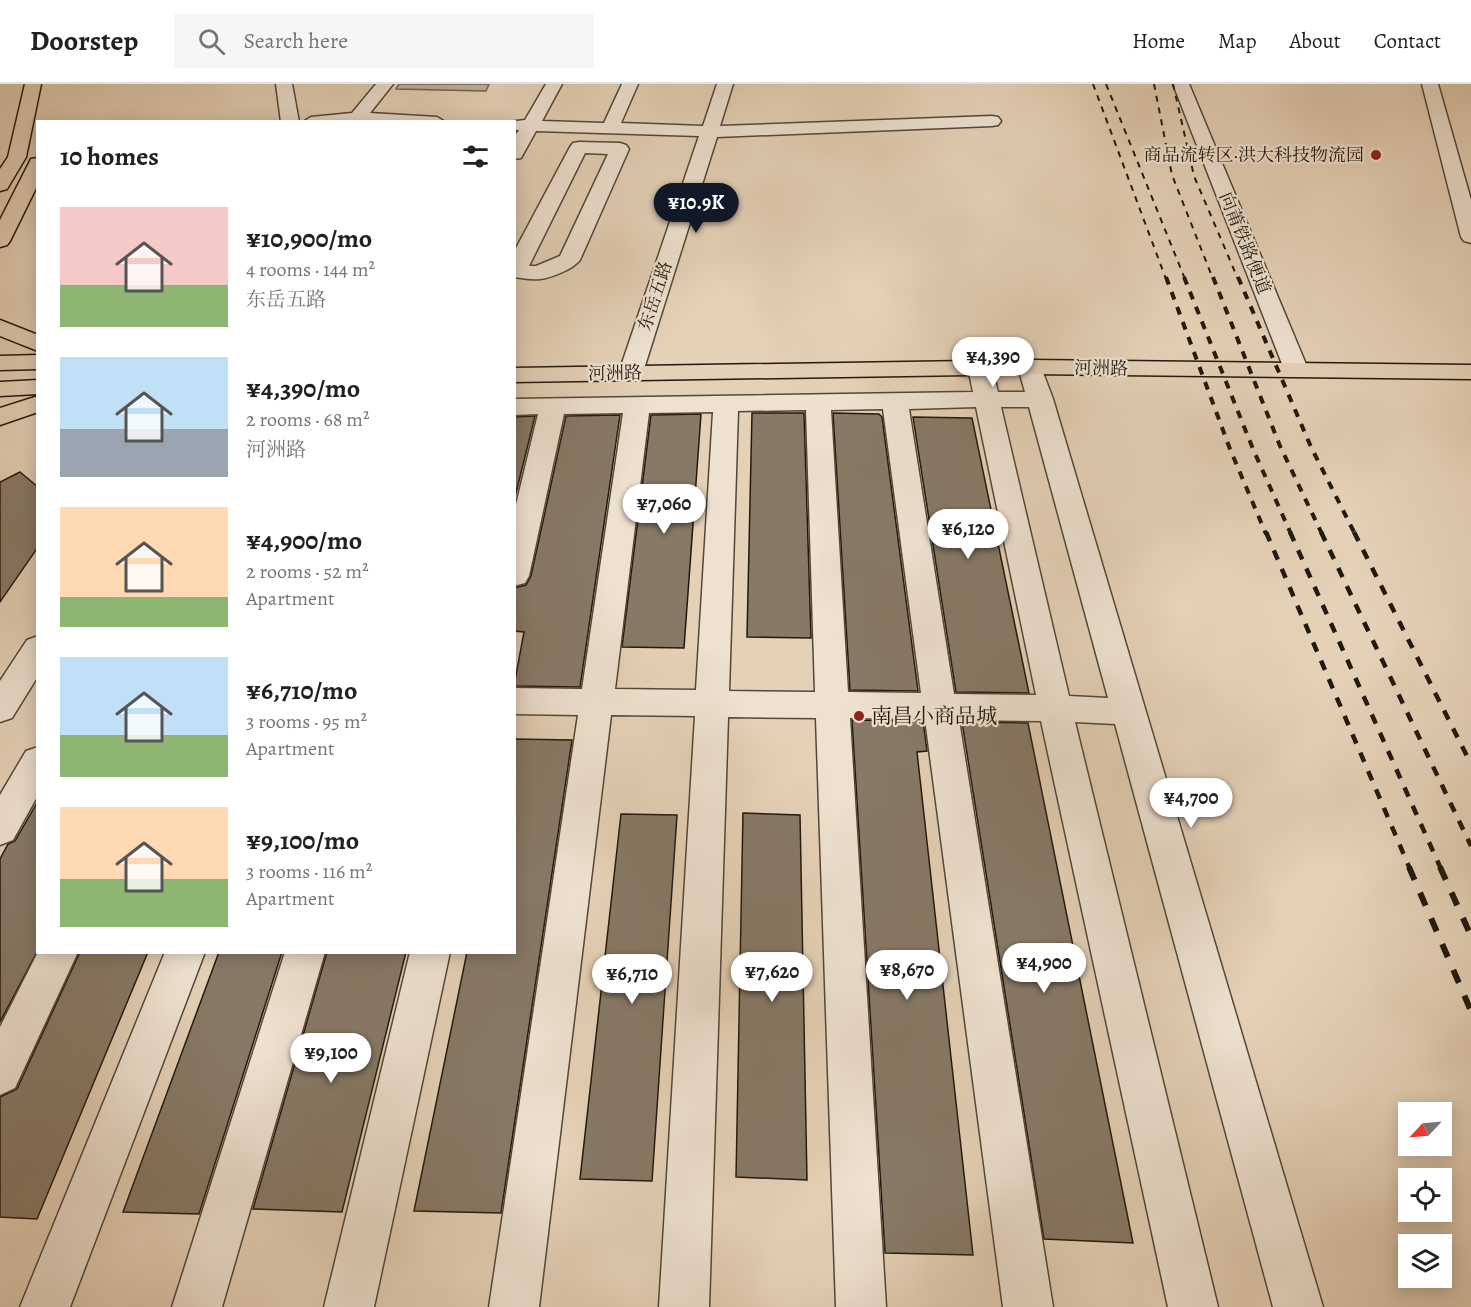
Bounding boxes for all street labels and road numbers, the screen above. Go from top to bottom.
street label: 向莆铁路便道 [1214,188,1276,298]
street label: 东岳五路 [632,258,678,334]
street label: 河洲路 [1074,356,1128,380]
street label: 河洲路 [588,361,642,385]

